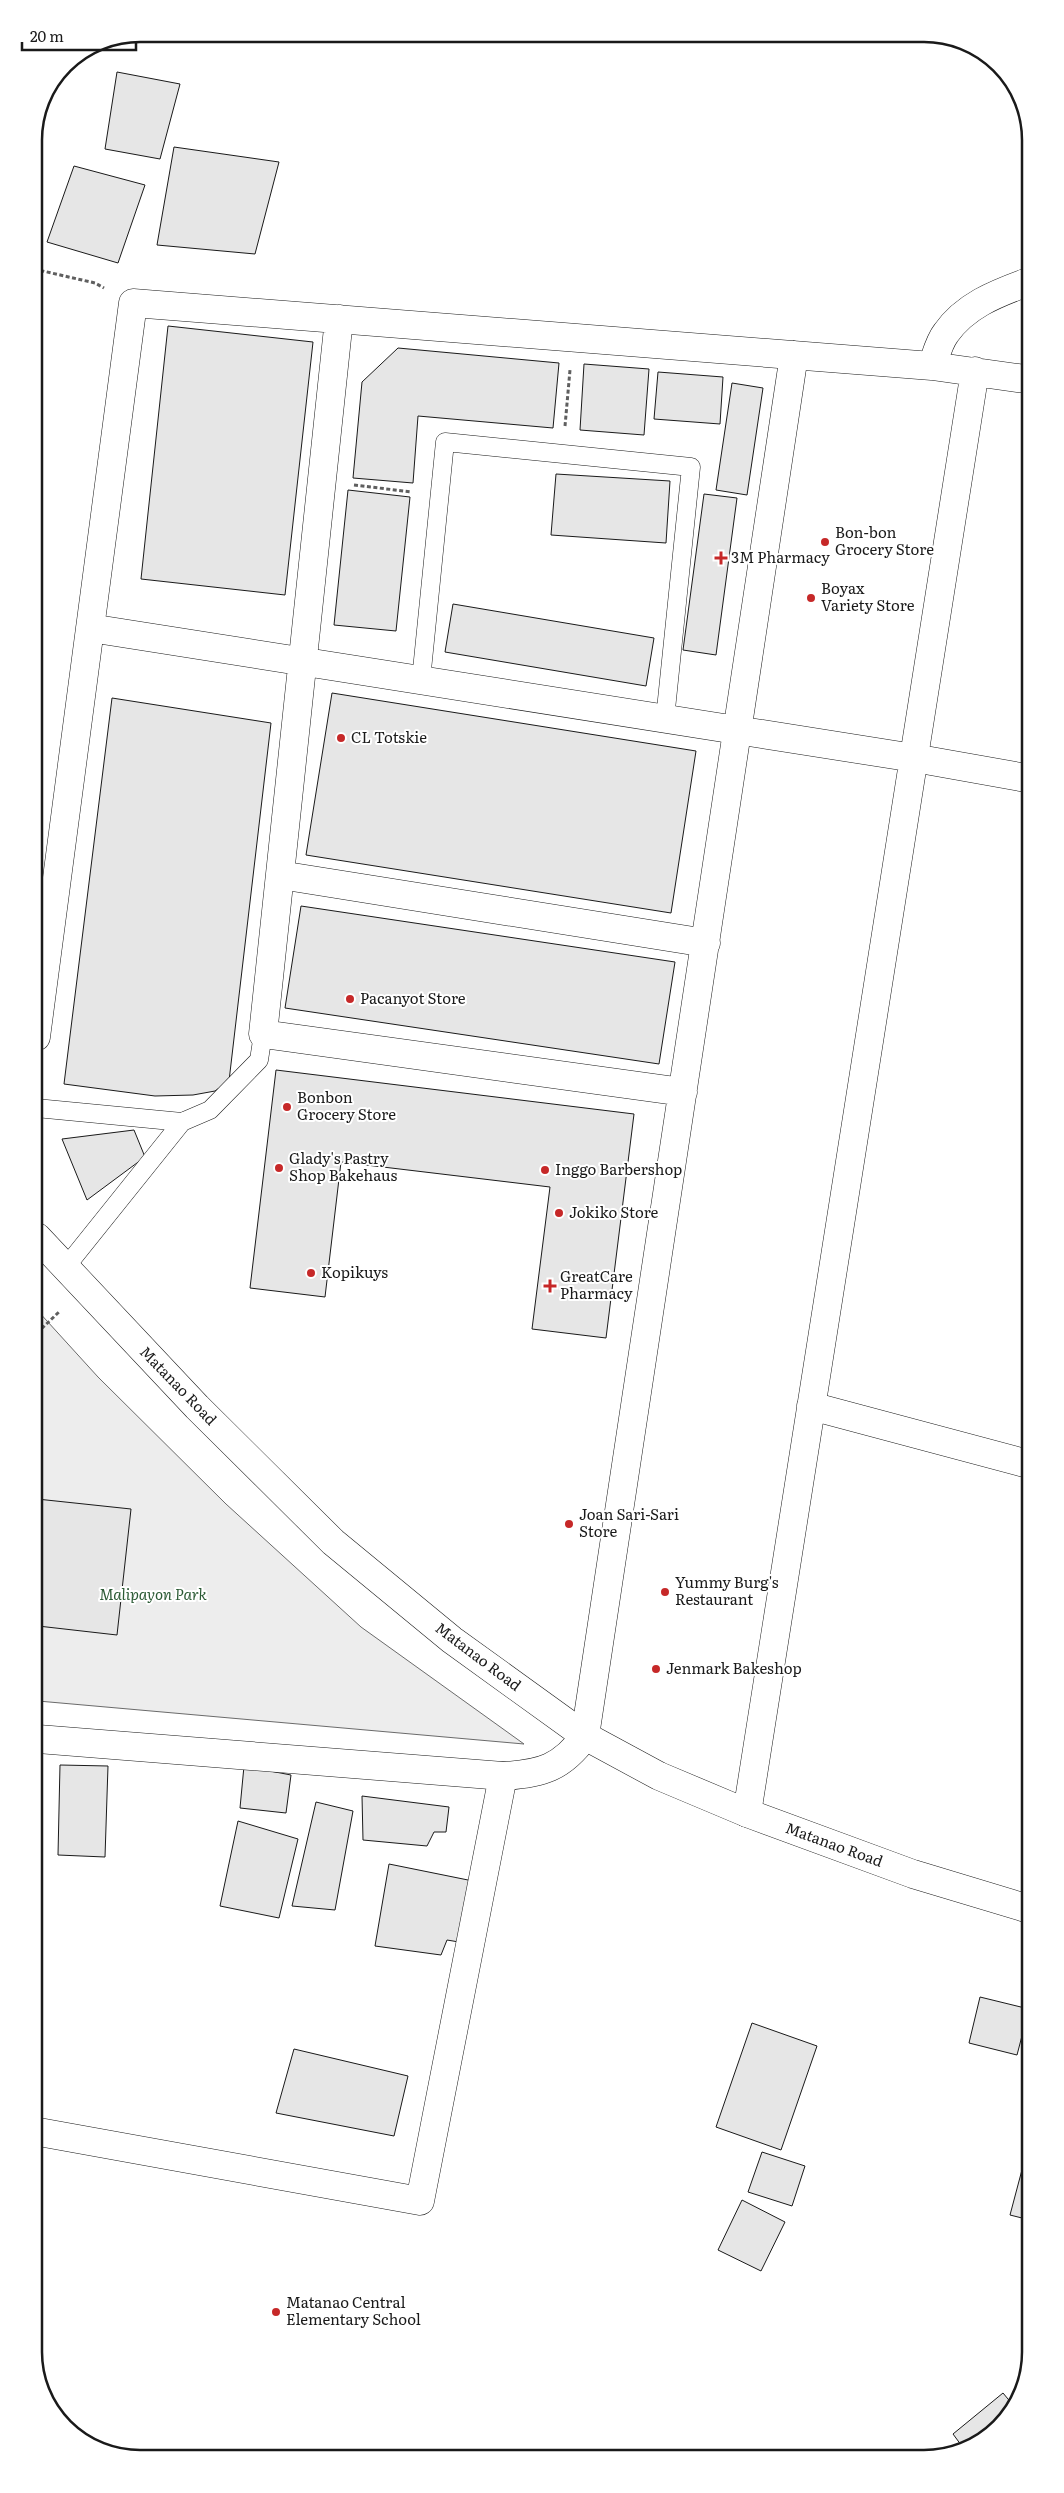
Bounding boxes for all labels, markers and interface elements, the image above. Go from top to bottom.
scale bar [22,20,136,52]
text: 20 m [30,24,64,47]
place label: Bon-bon Grocery Store [835,520,934,560]
marker: Bon-bon Grocery Store [819,536,831,548]
place label: 3M Pharmacy [731,545,830,568]
marker: 3M Pharmacy [715,552,727,564]
place label: Boyax Variety Store [821,576,915,616]
marker: Boyax Variety Store [805,592,817,604]
place label: CL Totskie [351,725,427,748]
marker: CL Totskie [335,732,347,744]
place label: Pacanyot Store [360,986,466,1009]
marker: Pacanyot Store [344,993,356,1005]
place label: Bonbon Grocery Store [297,1085,396,1125]
marker: Bonbon Grocery Store [281,1101,293,1113]
place label: Glady's Pastry Shop Bakehaus [289,1146,397,1186]
place label: Inggo Barbershop [555,1157,682,1180]
marker: Glady's Pastry Shop Bakehaus [273,1162,285,1174]
marker: Inggo Barbershop [539,1164,551,1176]
place label: Jokiko Store [569,1200,659,1223]
marker: Jokiko Store [553,1207,565,1219]
place label: Kopikuys [321,1260,388,1283]
place label: GreatCare Pharmacy [560,1264,633,1304]
marker: Kopikuys [305,1267,317,1279]
marker: GreatCare Pharmacy [544,1280,556,1292]
street label: Matanao Road [135,1340,223,1430]
place label: Joan Sari-Sari Store [579,1502,679,1542]
marker: Joan Sari-Sari Store [563,1518,575,1530]
place label: Yummy Burg's Restaurant [675,1570,779,1610]
park label: Malipayon Park [99,1582,207,1605]
marker: Yummy Burg's Restaurant [659,1586,671,1598]
street label: Matanao Road [431,1616,527,1696]
place label: Jenmark Bakeshop [666,1656,802,1679]
marker: Jenmark Bakeshop [650,1663,662,1675]
street label: Matanao Road [782,1815,887,1872]
place label: Matanao Central Elementary School [286,2290,421,2330]
marker: Matanao Central Elementary School [270,2306,282,2318]

